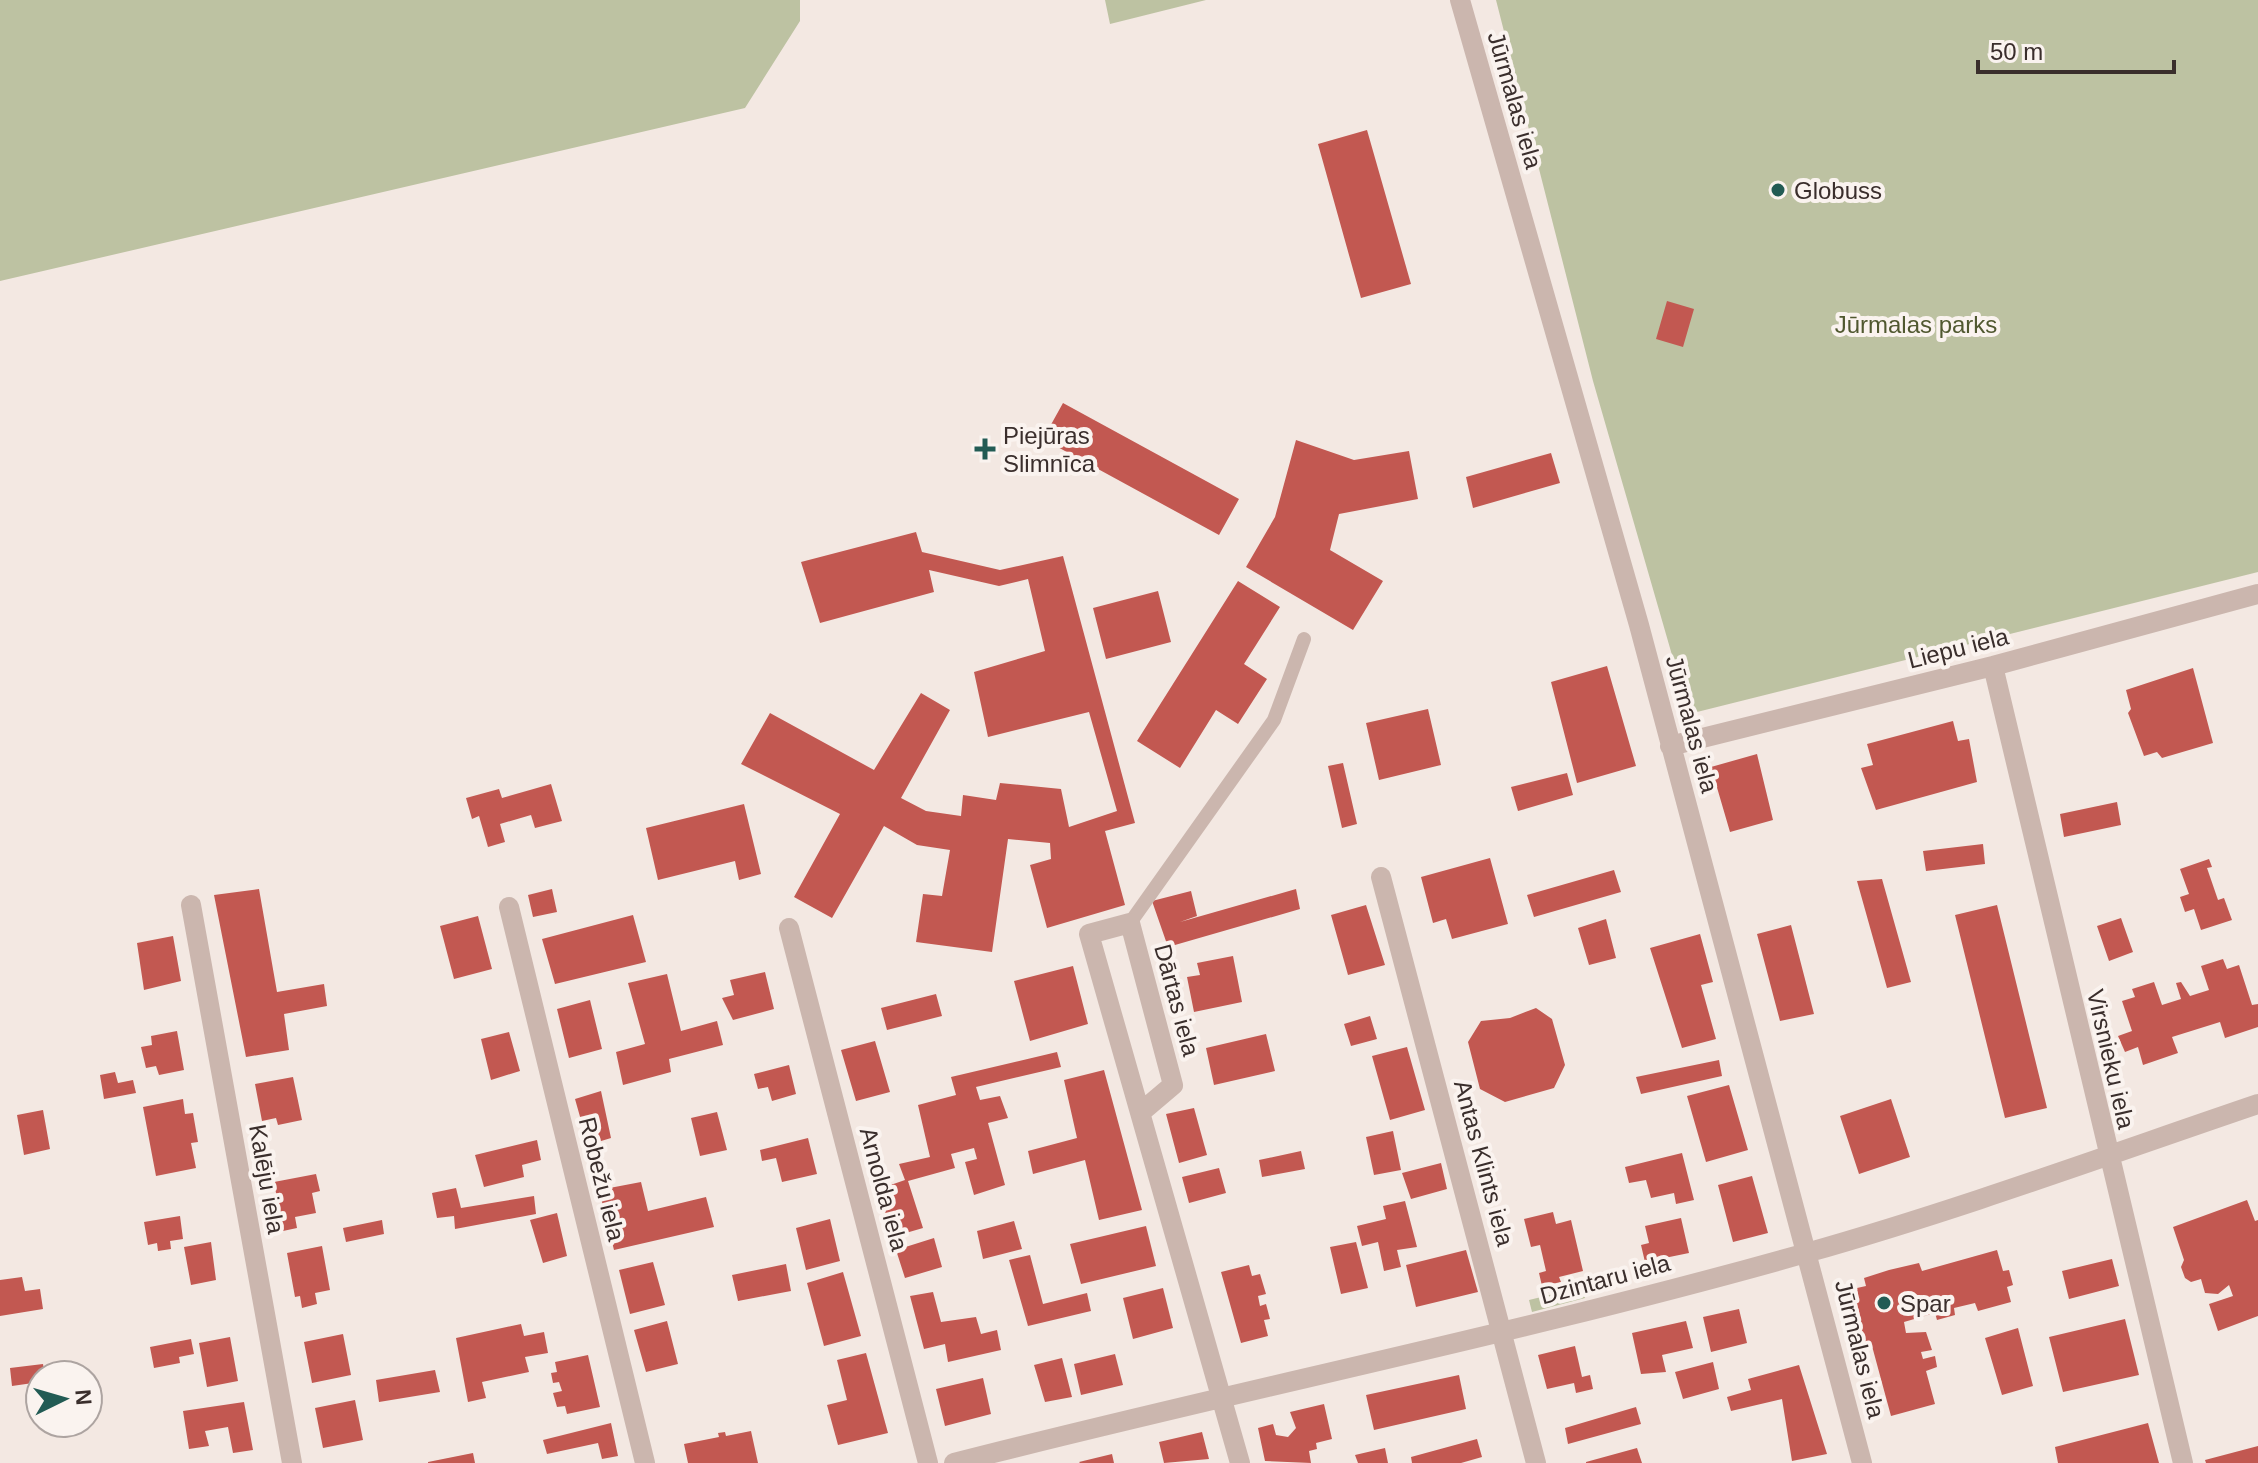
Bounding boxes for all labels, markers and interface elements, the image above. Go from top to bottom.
scale bar [1978,24,2174,74]
street label: Jūrmalas iela [1483,28,1548,172]
text: 50 m [1990,38,2043,65]
place label: Globuss [1794,177,1882,204]
marker: Globuss [1769,181,1787,199]
park label: Jūrmalas parks [1835,311,1997,338]
place label: Piejūras Slimnīca [1003,422,1096,477]
marker: Piejūras Slimnīca [974,438,996,460]
street label: Liepu iela [1905,622,2012,674]
street label: Jūrmalas iela [1661,652,1724,796]
street label: Dārtas iela [1149,941,1205,1060]
street label: Virsnieku iela [2082,987,2140,1132]
street label: Antas Klints iela [1449,1077,1519,1250]
street label: Robežu iela [574,1114,631,1244]
street label: Kalēju iela [244,1122,290,1237]
street label: Arnolda iela [855,1124,914,1254]
street label: Dzintaru iela [1537,1249,1674,1309]
street label: Jūrmalas iela [1830,1277,1890,1421]
place label: Spar [1900,1290,1951,1317]
marker: Spar [1875,1294,1893,1312]
north arrow [24,1359,104,1439]
text: N [70,1388,97,1406]

